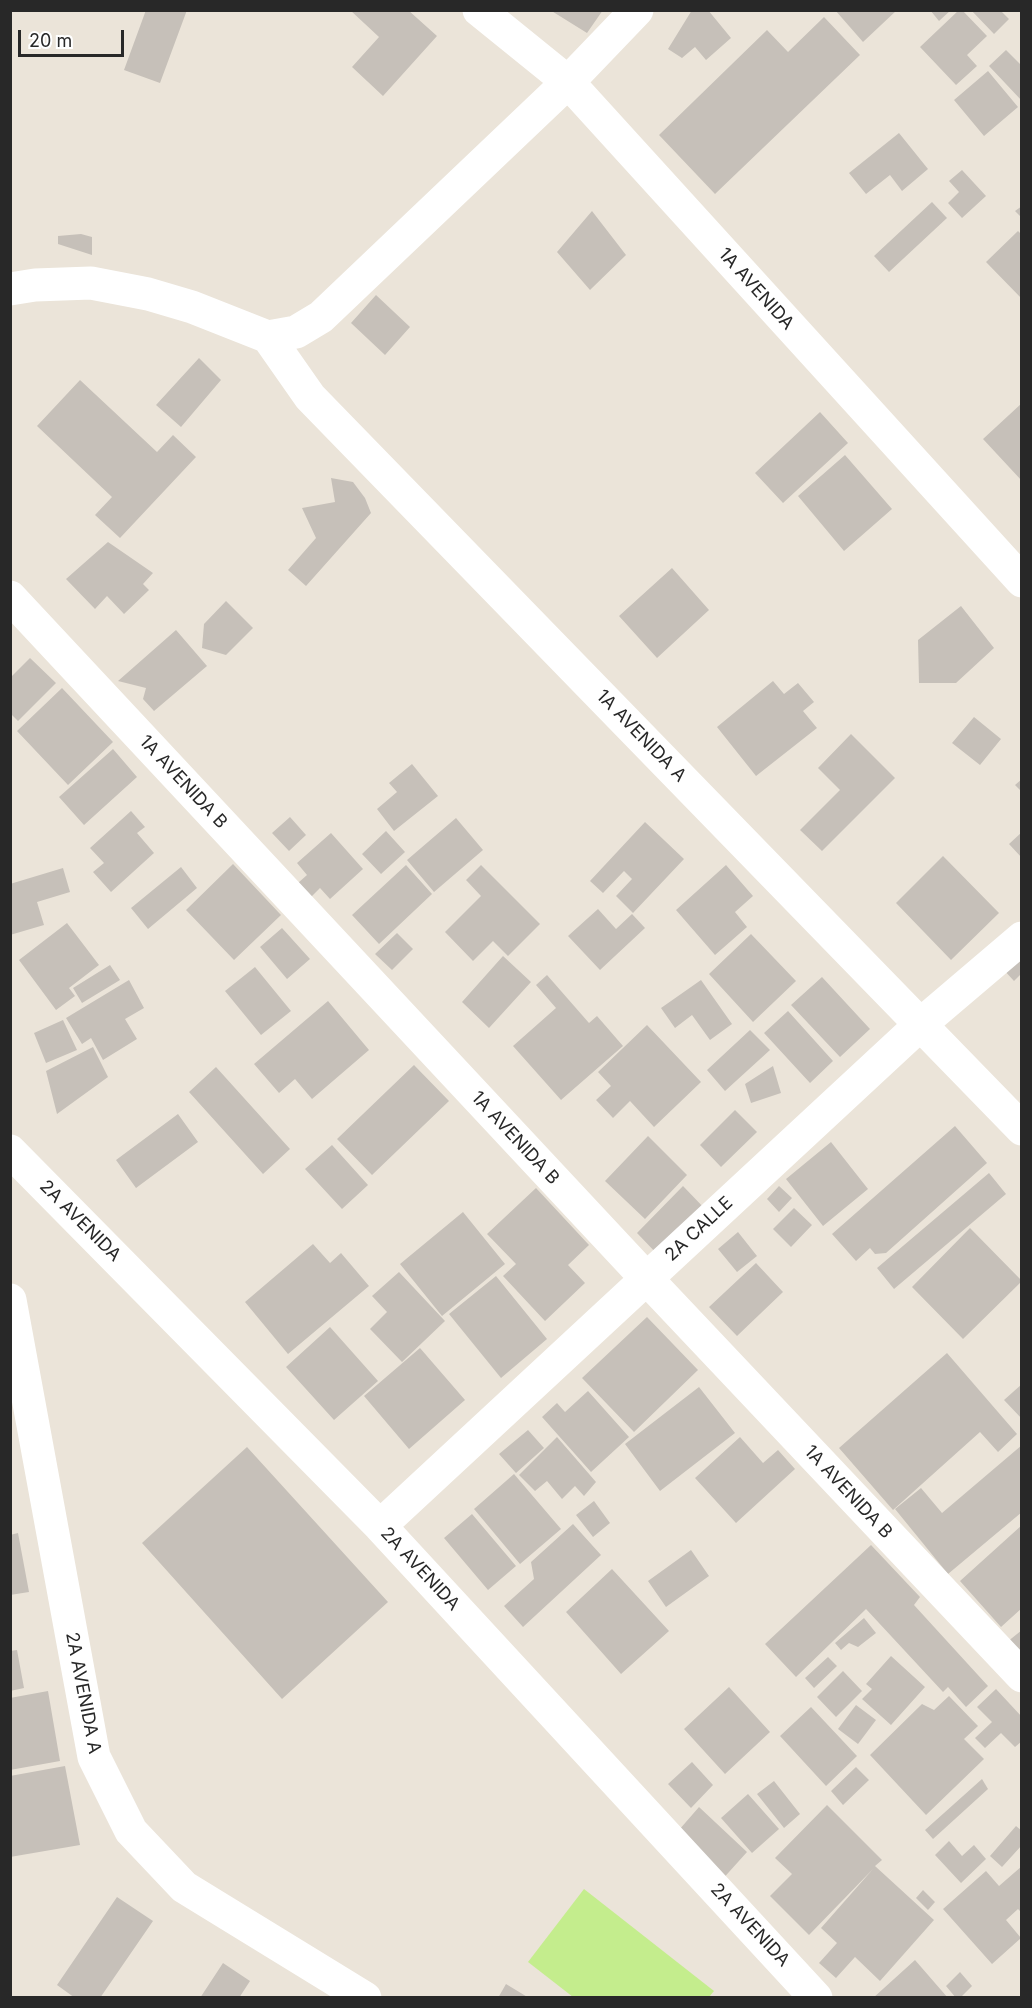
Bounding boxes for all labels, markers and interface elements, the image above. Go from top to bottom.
scale bar [21,18,128,56]
text: 20 m [29,30,72,51]
street label: 1A AVENIDA [714,244,798,334]
street label: 1A AVENIDA A [592,685,690,787]
street label: 1A AVENIDA B [134,731,232,833]
street label: 1A AVENIDA B [466,1087,564,1189]
street label: 2A AVENIDA [35,1176,125,1266]
street label: 2A CALLE [661,1192,737,1266]
street label: 1A AVENIDA B [799,1441,897,1543]
street label: 2A AVENIDA [376,1523,464,1615]
street label: 2A AVENIDA A [61,1630,105,1756]
street label: 2A AVENIDA [706,1879,794,1971]

